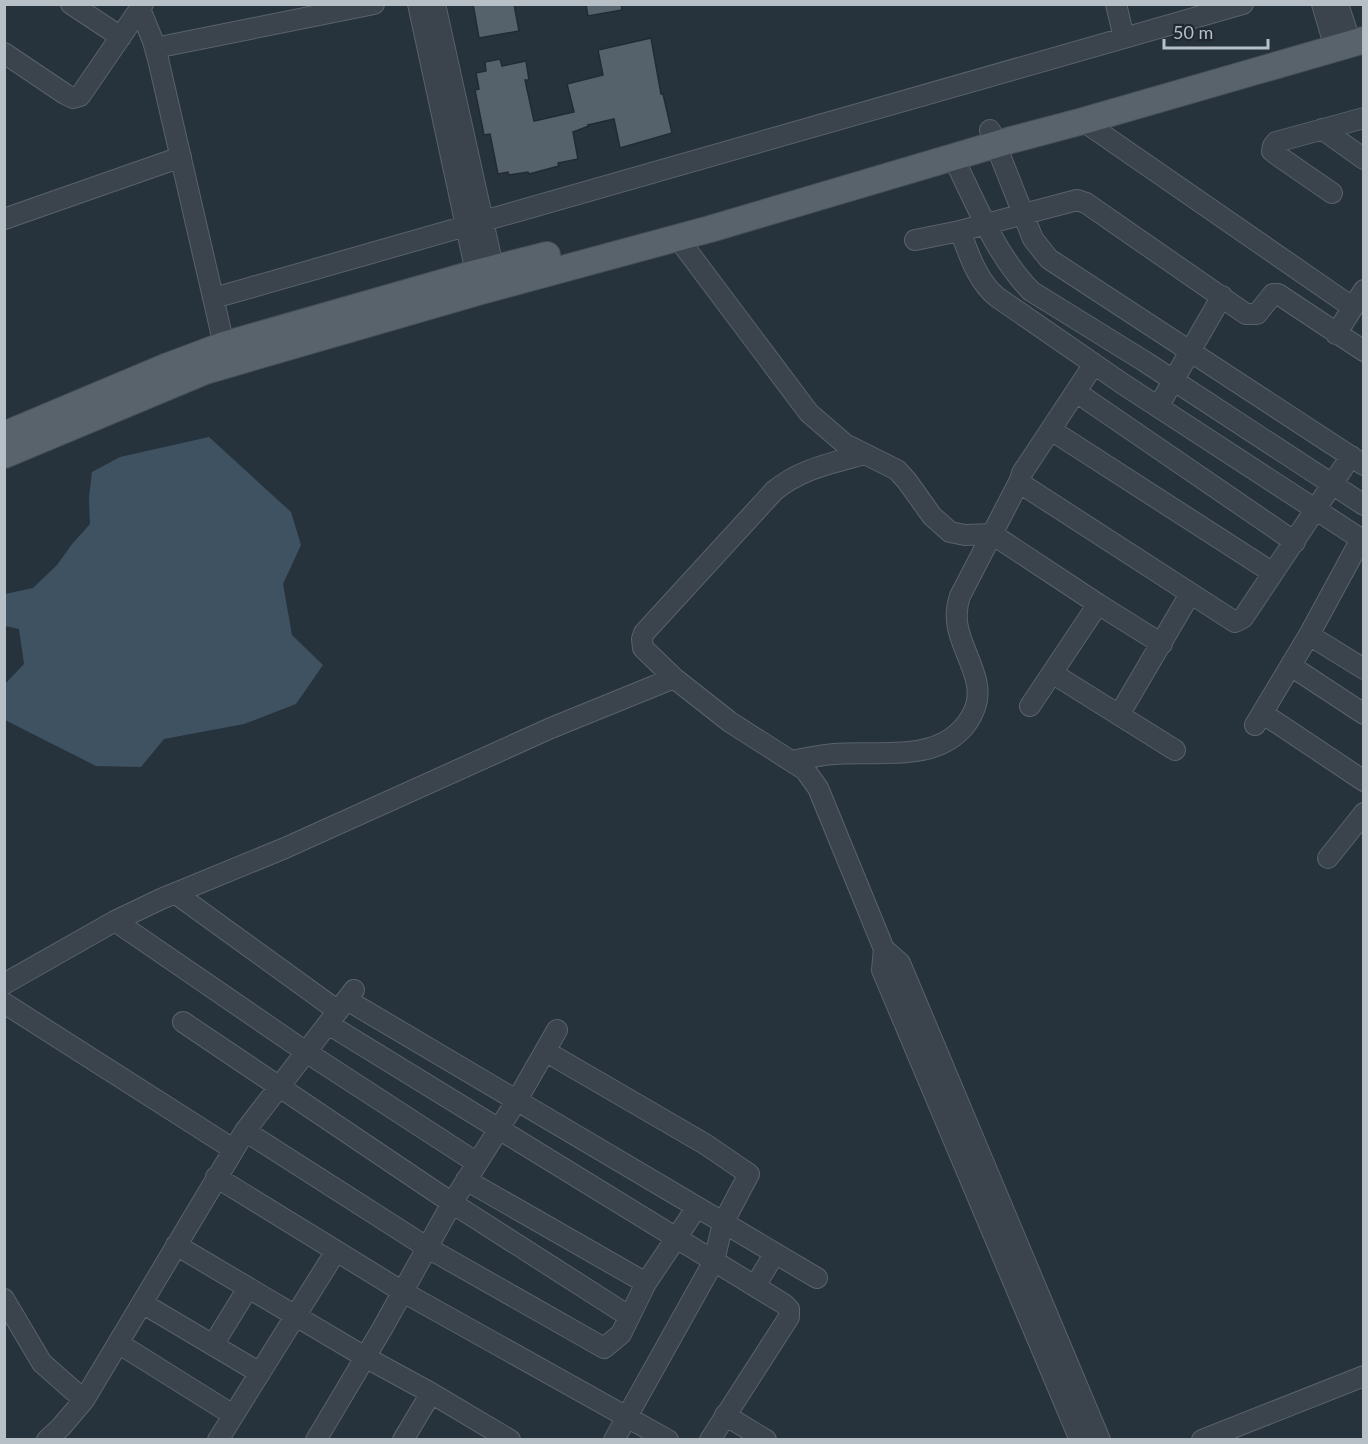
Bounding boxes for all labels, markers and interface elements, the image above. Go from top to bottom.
scale bar [1164,12,1268,50]
text: 50 m [1173,21,1213,43]

